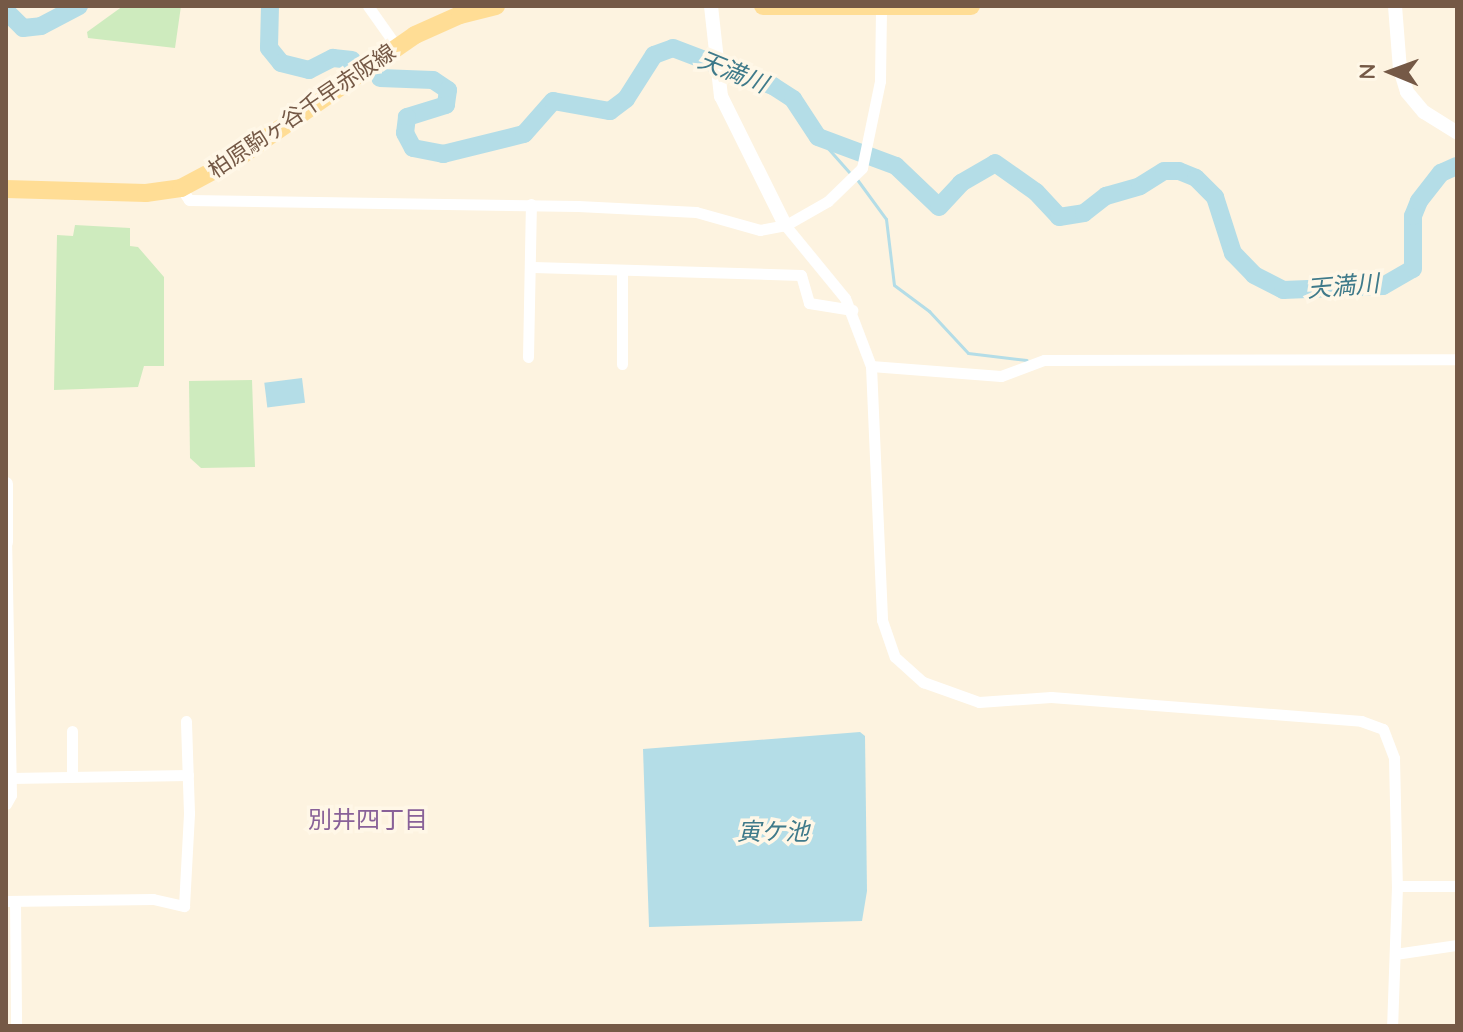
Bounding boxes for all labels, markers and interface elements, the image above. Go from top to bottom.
north arrow [1351,32,1431,112]
street label: 柏原駒ヶ谷千早赤阪線 [203,39,401,183]
water label: 天満川 [694,45,772,99]
text: N [1353,63,1381,80]
water label: 天満川 [1306,269,1380,303]
district label: 別井四丁目 [308,806,428,834]
water label: 寅ケ池 [737,818,809,846]

